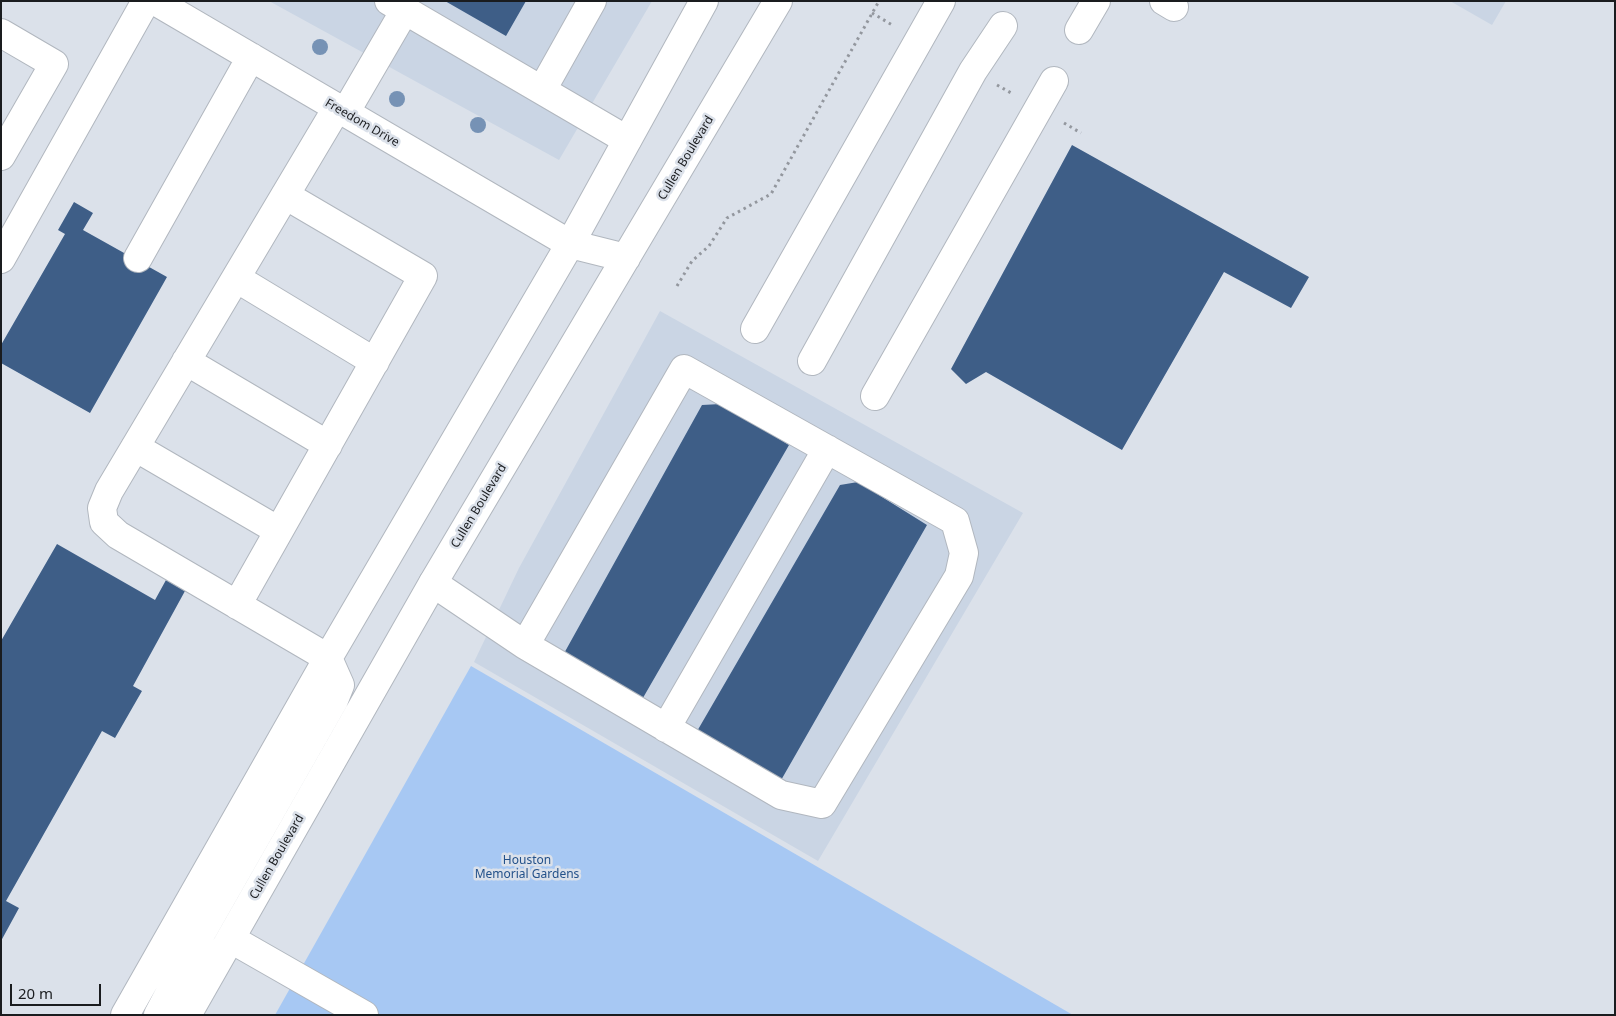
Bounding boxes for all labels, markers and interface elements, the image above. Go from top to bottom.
street label: Freedom Drive [322,96,402,150]
street label: Cullen Boulevard [655,113,717,203]
street label: Cullen Boulevard [448,461,510,551]
street label: Cullen Boulevard [247,812,307,902]
park label: Houston Memorial Gardens [475,854,579,882]
scale bar [12,974,104,1006]
text: 20 m [18,983,53,1003]

